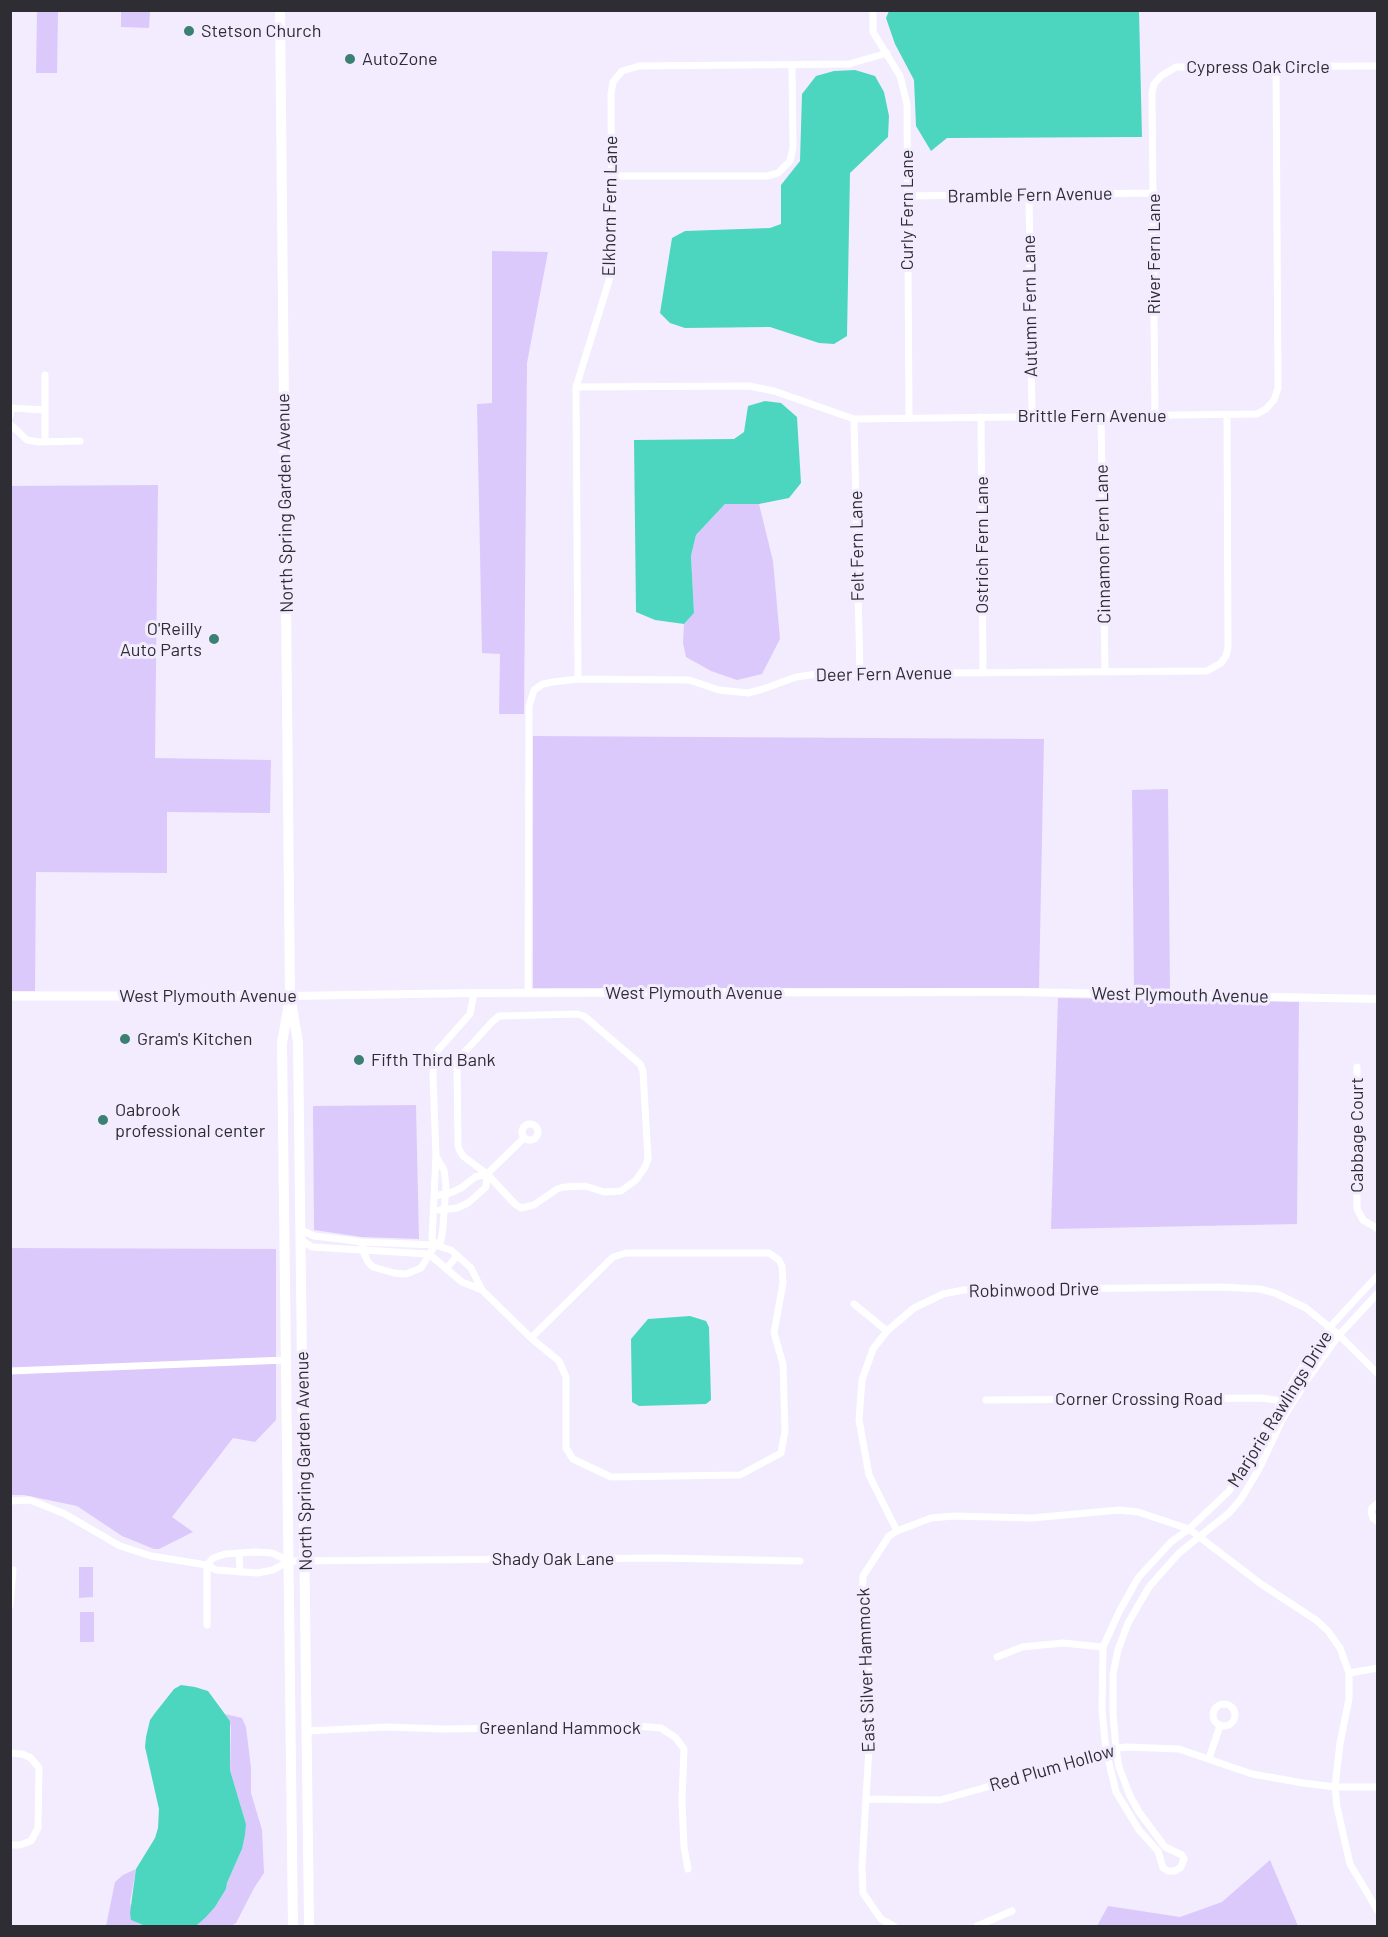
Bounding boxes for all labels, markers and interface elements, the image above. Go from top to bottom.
place label: Stetson Church [201,20,321,42]
marker: Stetson Church [182,24,196,38]
place label: AutoZone [362,48,438,70]
marker: AutoZone [343,52,357,66]
street label: Cypress Oak Circle [1186,56,1330,78]
street label: Elkhorn Fern Lane [598,135,622,277]
street label: Curly Fern Lane [896,150,918,270]
street label: Bramble Fern Avenue [947,183,1113,207]
street label: River Fern Lane [1143,193,1165,315]
street label: Autumn Fern Lane [1018,235,1042,377]
street label: North Spring Garden Avenue [272,393,298,613]
street label: Brittle Fern Avenue [1017,405,1167,427]
street label: Cinnamon Fern Lane [1091,464,1115,624]
street label: Ostrich Fern Lane [971,476,993,614]
street label: Felt Fern Lane [845,490,869,602]
place label: O'Reilly Auto Parts [120,618,202,660]
marker: O'Reilly Auto Parts [207,632,221,646]
street label: Deer Fern Avenue [816,662,952,686]
street label: West Plymouth Avenue [605,982,783,1004]
street label: West Plymouth Avenue [1091,983,1269,1007]
street label: West Plymouth Avenue [119,985,297,1007]
place label: Gram's Kitchen [137,1028,252,1050]
marker: Gram's Kitchen [118,1032,132,1046]
place label: Fifth Third Bank [371,1049,496,1071]
marker: Fifth Third Bank [352,1053,366,1067]
street label: Cabbage Court [1346,1077,1368,1193]
place label: Oabrook professional center [115,1099,265,1142]
marker: Oabrook professional center [96,1113,110,1127]
street label: Robinwood Drive [969,1278,1099,1302]
street label: Marjorie Rawlings Drive [1223,1327,1337,1491]
street label: North Spring Garden Avenue [291,1351,317,1571]
street label: Corner Crossing Road [1055,1388,1223,1410]
street label: Shady Oak Lane [492,1548,614,1570]
street label: East Silver Hammock [852,1587,880,1753]
street label: Greenland Hammock [479,1717,641,1739]
street label: Red Plum Hollow [987,1740,1117,1796]

